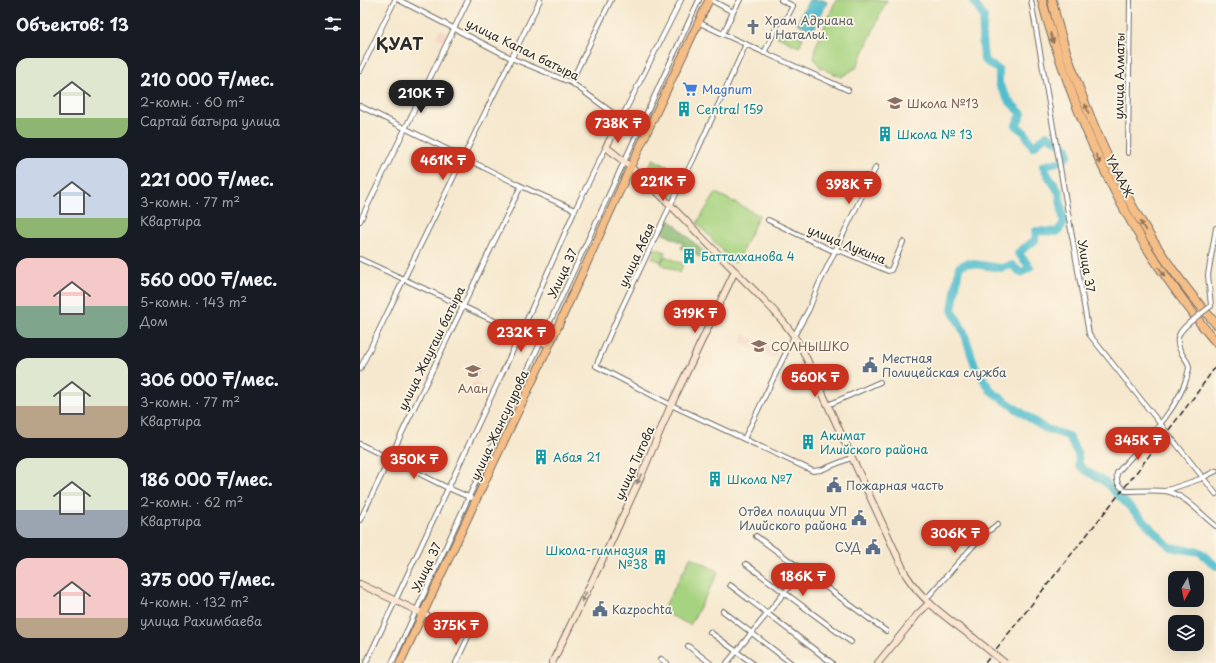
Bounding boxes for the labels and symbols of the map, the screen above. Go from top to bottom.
place label: Храм Адриана и Натальи. [765,11,854,43]
street label: улица Капал батыра [463,14,583,84]
church icon: Храм Адриана и Натальи. [744,18,762,36]
district label: ҚУАТ [376,31,424,55]
one-way arrow [1049,32,1055,44]
street label: улица Алматы [1109,32,1129,120]
pin: 210K ₸ [388,80,454,114]
supermarket icon: Magnum [681,80,699,98]
place label: Magnum [702,80,752,98]
school or university icon: Школа №13 [886,94,904,112]
place label: Школа №13 [907,94,979,112]
building icon: Central 159 [675,100,693,118]
place label: Central 159 [696,100,764,118]
one-way arrow [1083,102,1089,114]
pin: 738K ₸ [585,110,651,144]
building icon: Школа № 13 [876,125,894,143]
place label: Школа № 13 [897,125,973,143]
pin: 461K ₸ [410,147,476,181]
street label: ҮАААЖ [1102,152,1138,200]
one-way arrow [1095,154,1101,165]
pin: 221K ₸ [630,168,696,202]
pin: 398K ₸ [816,171,882,205]
street label: улица Абая [613,220,659,290]
street label: улица Лукина [805,220,889,268]
one-way arrow [1139,220,1146,232]
street label: Улица 37 [1074,238,1101,294]
street label: Улица 37 [543,244,582,301]
building icon: Батталханова 4 [680,247,698,265]
place label: Батталханова 4 [701,247,795,265]
one-way arrow [1159,266,1166,278]
street label: улица Жаугаш батыра [393,282,469,413]
pin: 319K ₸ [662,300,728,334]
pin: 232K ₸ [488,319,554,353]
school or university icon: СОЛНЫШКО [750,337,768,355]
place label: СОЛНЫШКО [771,337,850,355]
place label: Местная Полицейская служба [882,349,1007,381]
public building icon: Местная Полицейская служба [861,356,879,374]
school or university icon: Алан [464,362,482,380]
pin: 560K ₸ [782,364,848,398]
street label: улица Жансугурова [465,366,533,483]
place label: Алан [458,379,488,397]
street label: улица Титова [610,423,659,503]
place label: Акимат Илийского района [820,426,928,458]
pin: 345K ₸ [1105,427,1171,461]
building icon: Акимат Илийского района [799,433,817,451]
pin: 350K ₸ [381,446,447,480]
building icon: Абая 21 [532,448,550,466]
place label: Абая 21 [553,448,600,466]
building icon: Школа №7 [706,470,724,488]
place label: Школа №7 [727,470,793,488]
one-way arrow [636,474,642,485]
public building icon: Пожарная часть [825,476,843,494]
place label: Пожарная часть [846,476,944,494]
place label: Отдел полиции УП Илийского района [738,502,848,534]
public building icon: Отдел полиции УП Илийского района [850,509,868,527]
pin: 306K ₸ [922,520,988,554]
street label: Улица 37 [407,538,446,595]
place label: СУД [835,538,862,556]
public building icon: СУД [864,538,882,556]
place label: Школа-гимназия №38 [545,541,648,573]
building icon: Школа-гимназия №38 [651,548,669,566]
pin: 186K ₸ [770,563,836,597]
north arrow [1168,571,1204,607]
one-way arrow [581,591,587,603]
public building icon: Kazpochta [591,600,609,618]
place label: Kazpochta [612,600,673,618]
pin: 375K ₸ [423,612,489,646]

